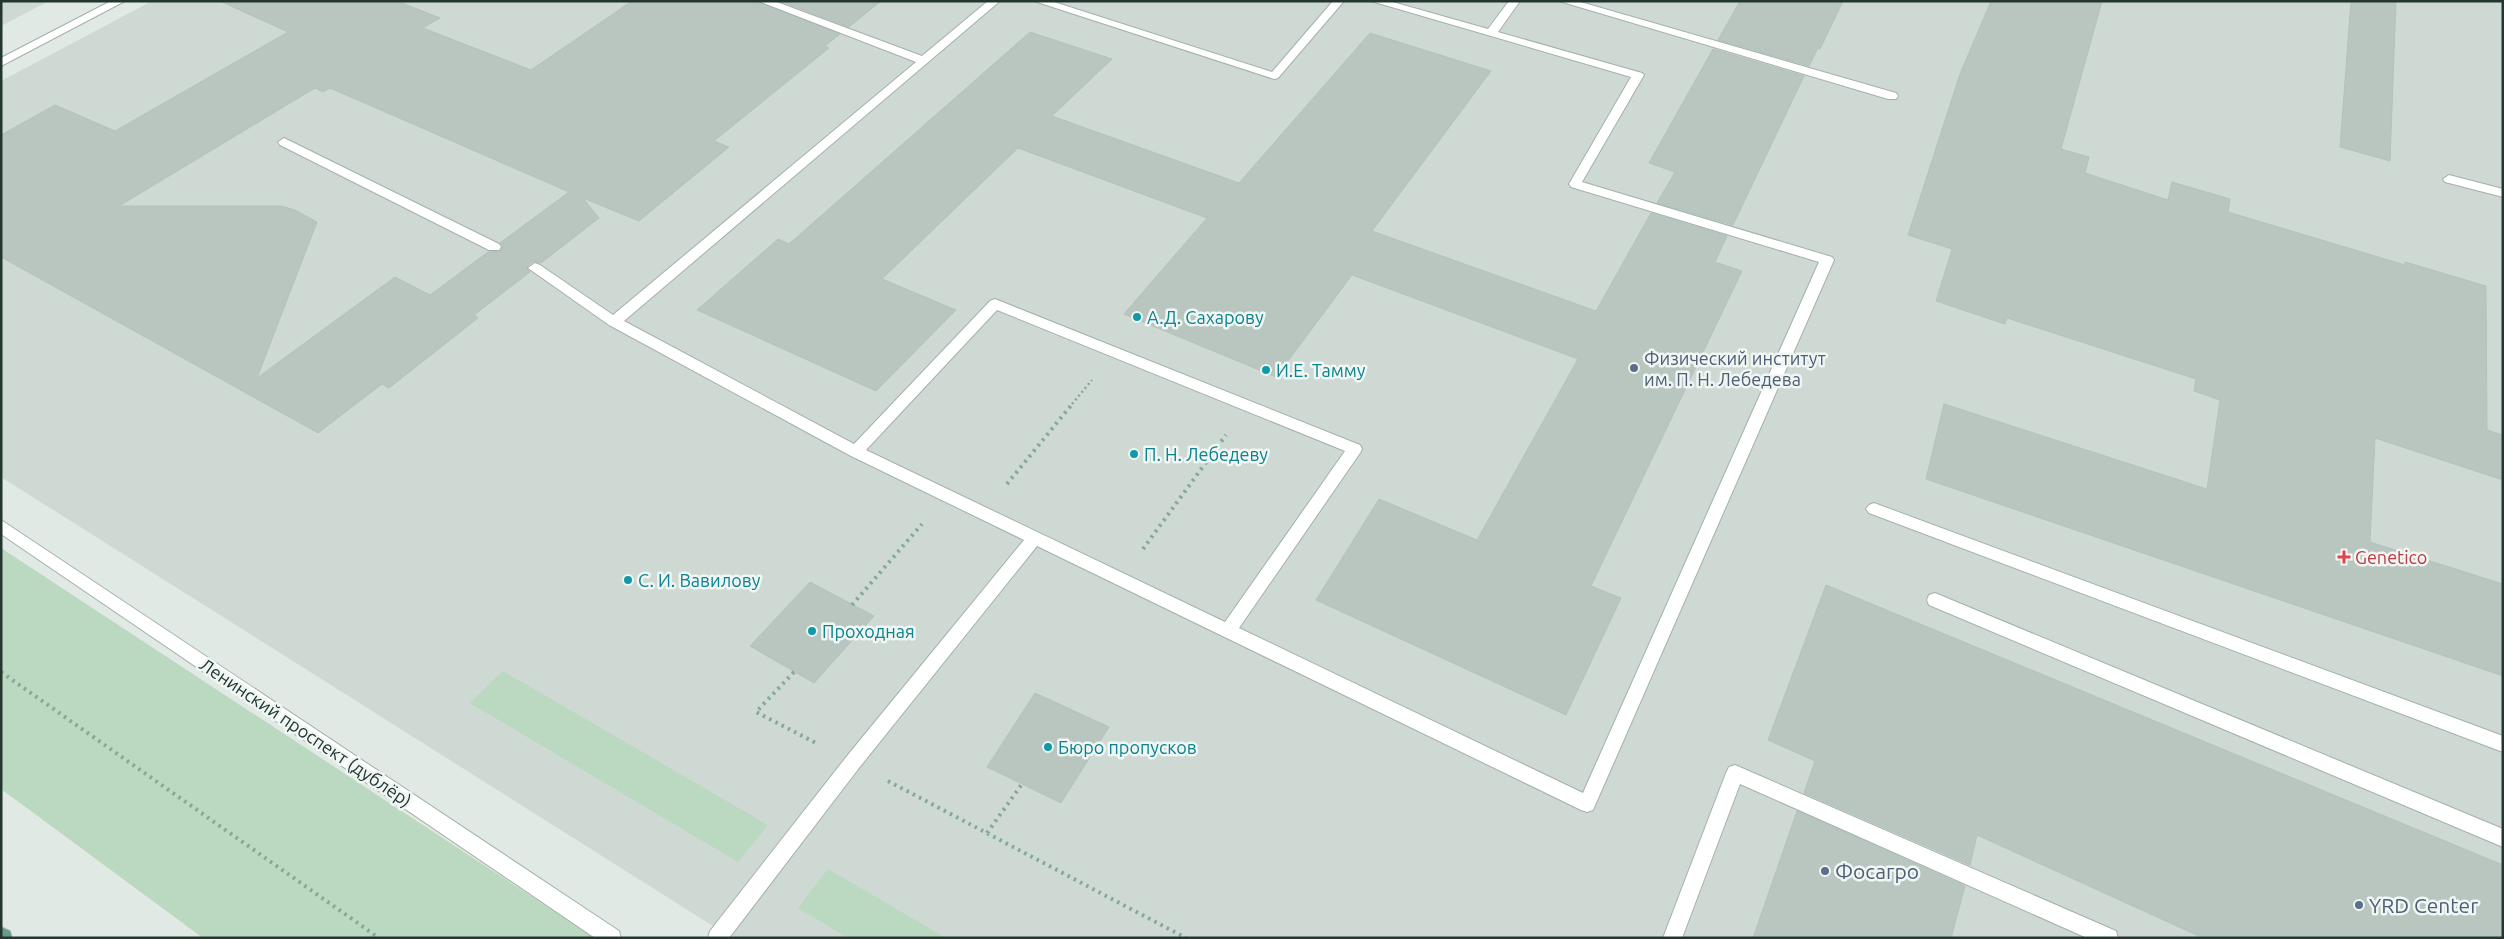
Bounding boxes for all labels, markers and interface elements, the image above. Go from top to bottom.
place label: А.Д. Сахарову [1147,307,1264,327]
marker: А.Д. Сахарову [1131,311,1143,323]
place label: Физический институт им. П. Н. Лебедева [1644,348,1826,389]
place label: И.Е. Тамму [1276,360,1366,380]
marker: Физический институт им. П. Н. Лебедева [1628,362,1640,374]
marker: И.Е. Тамму [1260,364,1272,376]
place label: П. Н. Лебедеву [1144,444,1268,464]
marker: П. Н. Лебедеву [1128,448,1140,460]
place label: Genetico [2355,547,2427,567]
marker: Genetico [2337,550,2351,564]
place label: С. И. Вавилову [638,570,761,590]
marker: С. И. Вавилову [622,574,634,586]
place label: Проходная [822,621,915,641]
marker: Проходная [806,625,818,637]
street label: Ленинский проспект (дублёр) [196,654,416,811]
place label: Бюро пропусков [1058,737,1197,757]
marker: Бюро пропусков [1042,741,1054,753]
place label: Фосагро [1835,859,1919,883]
marker: Фосагро [1819,865,1831,877]
place label: YRD Center [2369,893,2478,917]
marker: YRD Center [2353,899,2365,911]

